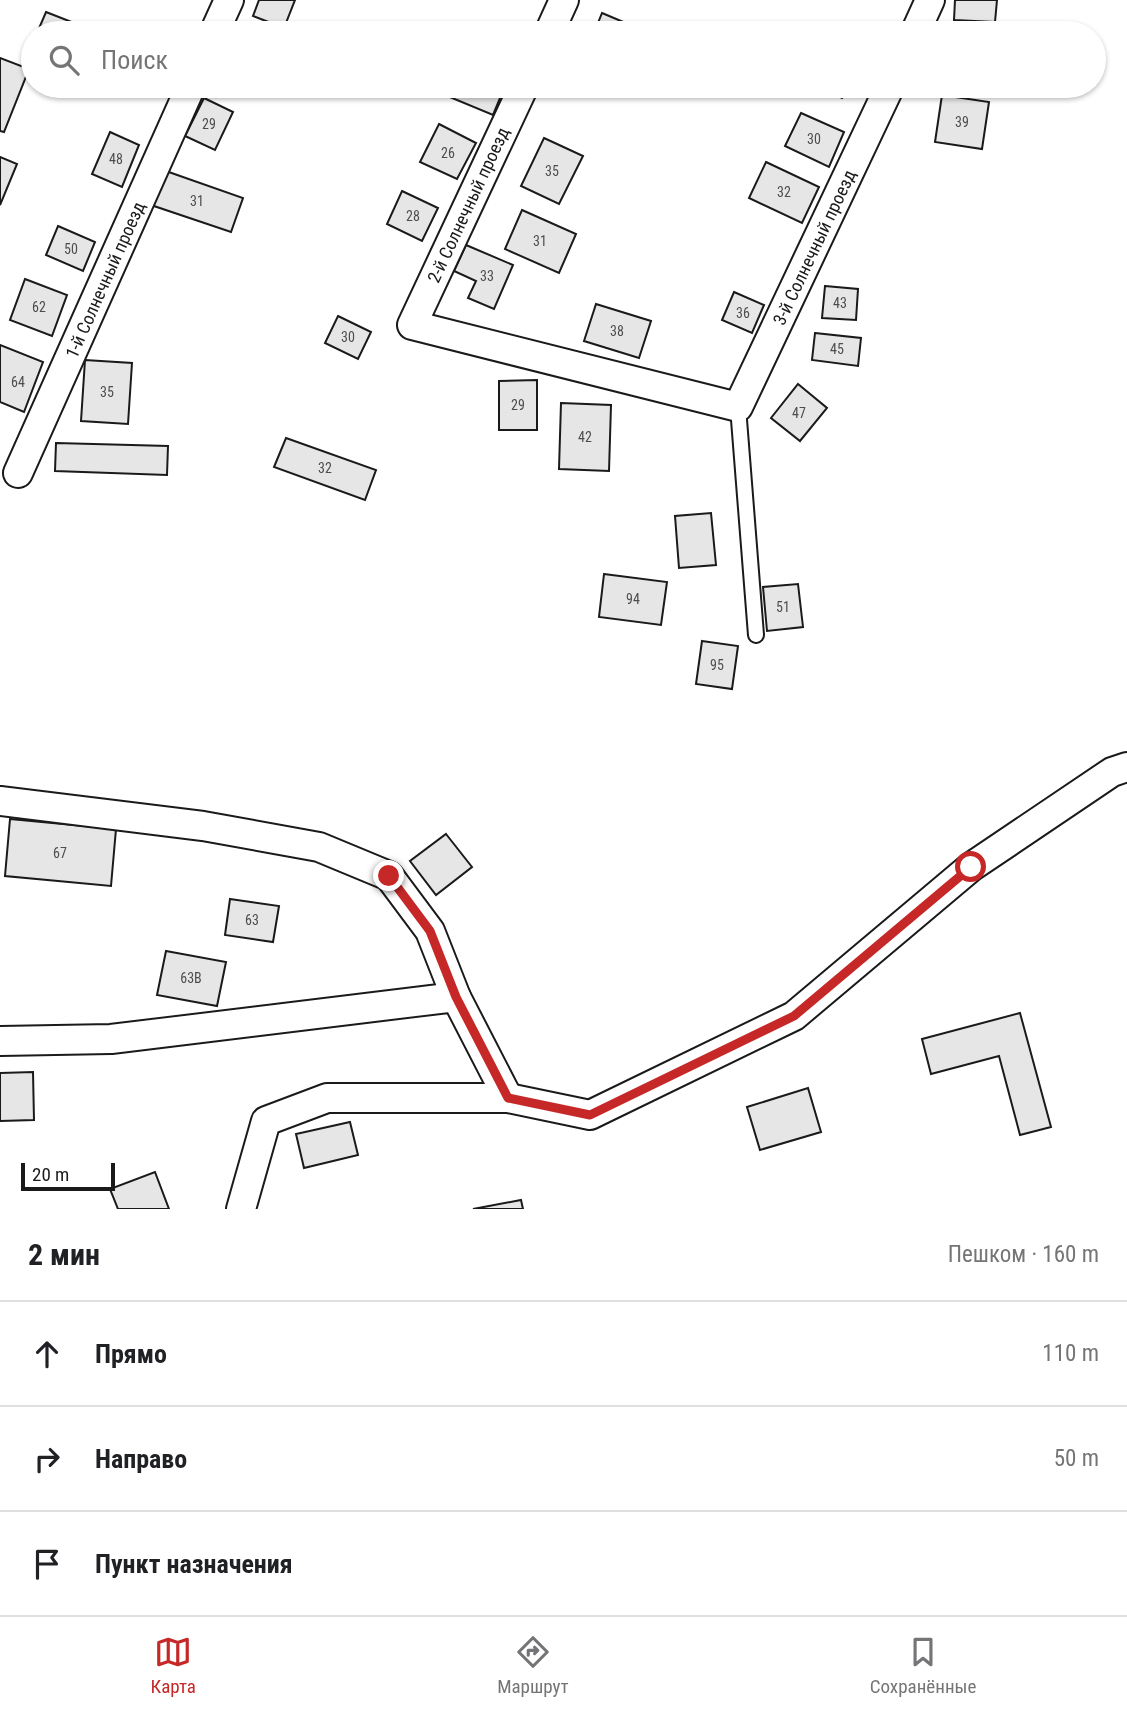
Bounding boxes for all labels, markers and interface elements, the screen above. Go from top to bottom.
search box [21,21,1106,98]
icon: search [45,41,83,79]
text: Поиск [101,45,168,75]
house number: 39 [955,114,969,130]
house number: 29 [202,116,216,132]
street label: 2-й Солнечный проезд [423,124,513,286]
house number: 30 [807,131,821,147]
house number: 26 [441,145,455,161]
house number: 48 [109,151,123,167]
house number: 35 [545,163,559,179]
street label: 3-й Солнечный проезд [768,166,860,328]
house number: 32 [777,184,791,200]
house number: 31 [190,193,204,209]
street label: 1-й Солнечный проезд [60,198,149,361]
house number: 28 [406,208,420,224]
house number: 31 [533,233,547,249]
house number: 50 [64,241,78,257]
house number: 33 [480,268,494,284]
house number: 43 [833,295,847,311]
house number: 62 [32,299,46,315]
house number: 36 [736,305,750,321]
house number: 38 [610,323,624,339]
house number: 30 [341,329,355,345]
house number: 45 [830,341,844,357]
house number: 64 [11,374,25,390]
house number: 35 [100,384,114,400]
house number: 29 [511,397,525,413]
house number: 47 [792,405,806,421]
house number: 42 [578,429,592,445]
house number: 32 [318,460,332,476]
house number: 94 [626,591,640,607]
house number: 51 [776,599,790,615]
house number: 95 [710,657,724,673]
house number: 67 [53,845,67,861]
route start [955,851,986,882]
route end [373,860,404,891]
house number: 63 [245,912,259,928]
house number: 63В [180,970,202,986]
scale bar [21,1160,116,1192]
text: 20 m [32,1163,69,1186]
text: 2 мин [28,1237,100,1272]
text: Пешком · 160 m [948,1241,1099,1268]
icon: ahead [28,1335,66,1373]
text: Прямо [95,1339,167,1369]
text: 110 m [1042,1340,1099,1367]
icon: right [28,1440,66,1478]
text: Направо [95,1444,187,1474]
text: 50 m [1054,1445,1099,1472]
icon: arrive [28,1545,66,1583]
text: Пункт назначения [95,1549,293,1579]
tab: Карта [151,1633,196,1698]
tab: Маршрут [497,1633,569,1698]
tab: Сохранённые [870,1633,976,1698]

